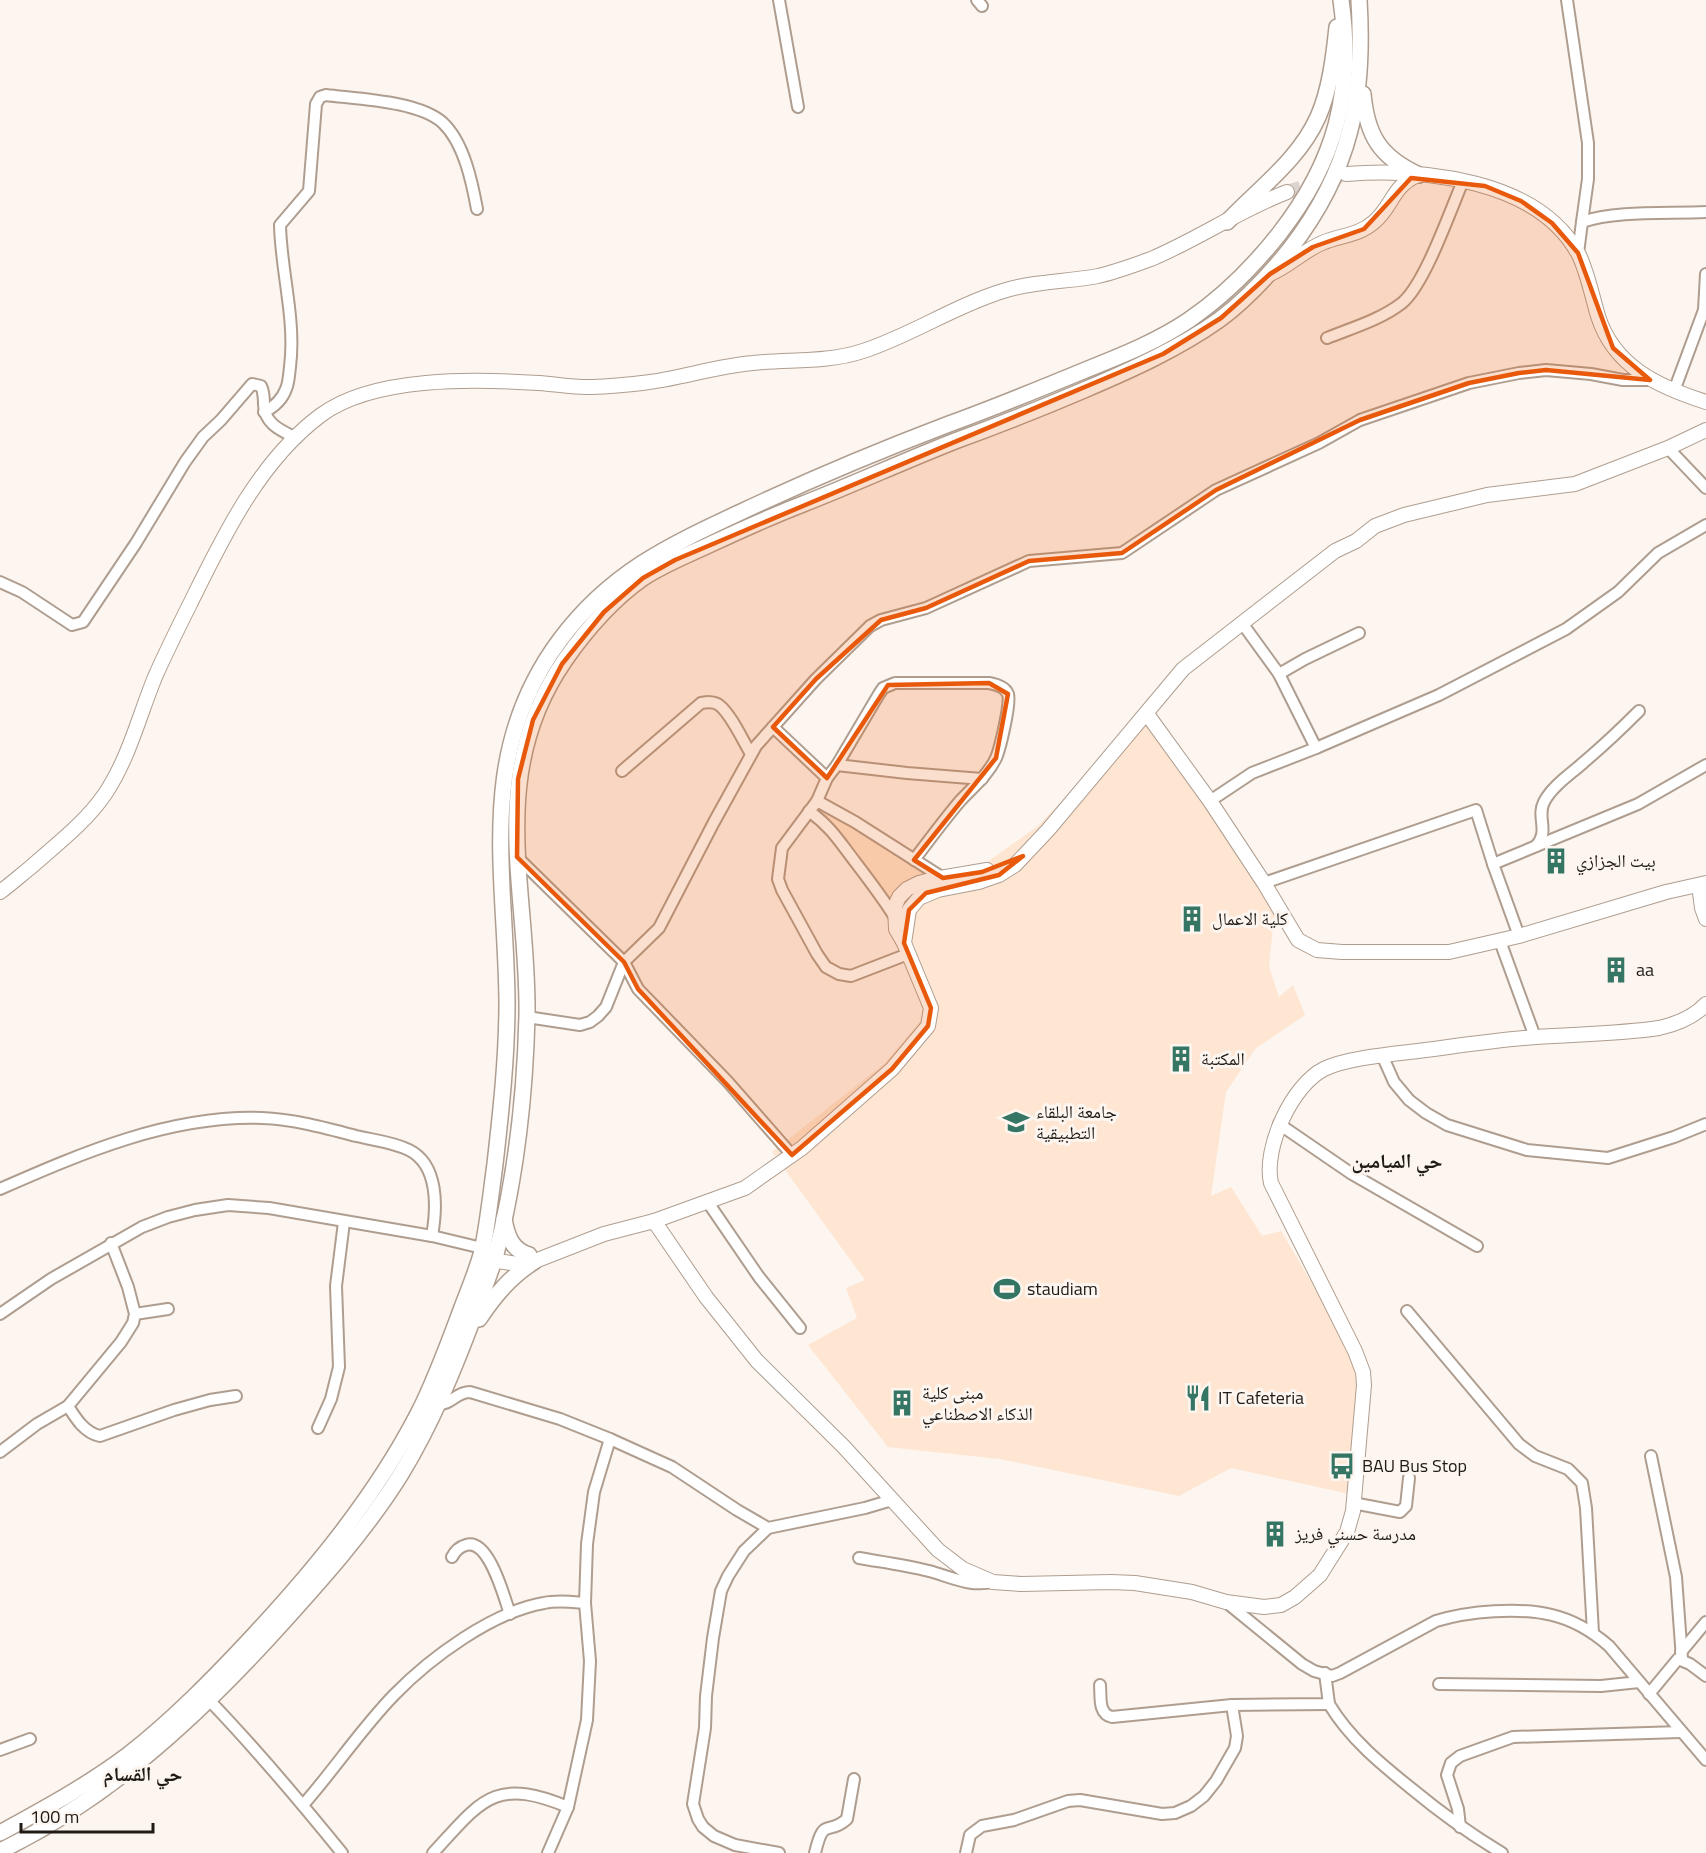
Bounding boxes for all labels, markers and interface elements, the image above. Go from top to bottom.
building icon: بيت الجزازي [1541,846,1571,876]
place label: بيت الجزازي [1576,847,1656,876]
building icon: كلية الاعمال [1177,904,1207,934]
place label: كلية الاعمال [1212,905,1288,932]
building icon: aa [1601,955,1631,985]
place label: aa [1636,956,1654,983]
building icon: المكتبة [1166,1044,1196,1074]
place label: المكتبة [1201,1045,1245,1072]
place label: جامعة البلقاء التطبيقية [1036,1098,1117,1146]
school or university icon: جامعة البلقاء التطبيقية [1001,1107,1031,1137]
district label: حي الميامين [1351,1145,1443,1177]
sports icon: staudiam [992,1274,1022,1304]
place label: staudiam [1027,1275,1098,1302]
place label: مبنى كلية الذكاء الاصطناعي [922,1379,1033,1429]
restaurant icon: IT Cafeteria [1183,1383,1213,1413]
place label: IT Cafeteria [1218,1384,1304,1411]
building icon: مبنى كلية الذكاء الاصطناعي [887,1388,917,1418]
bus stop icon: BAU Bus Stop [1327,1451,1357,1481]
place label: BAU Bus Stop [1362,1452,1467,1479]
building icon: مدرسة حسني فريز [1260,1519,1290,1549]
place label: مدرسة حسني فريز [1294,1520,1416,1549]
district label: حي القسام [103,1758,183,1790]
scale bar [21,1796,153,1834]
text: 100 m [30,1803,79,1830]

